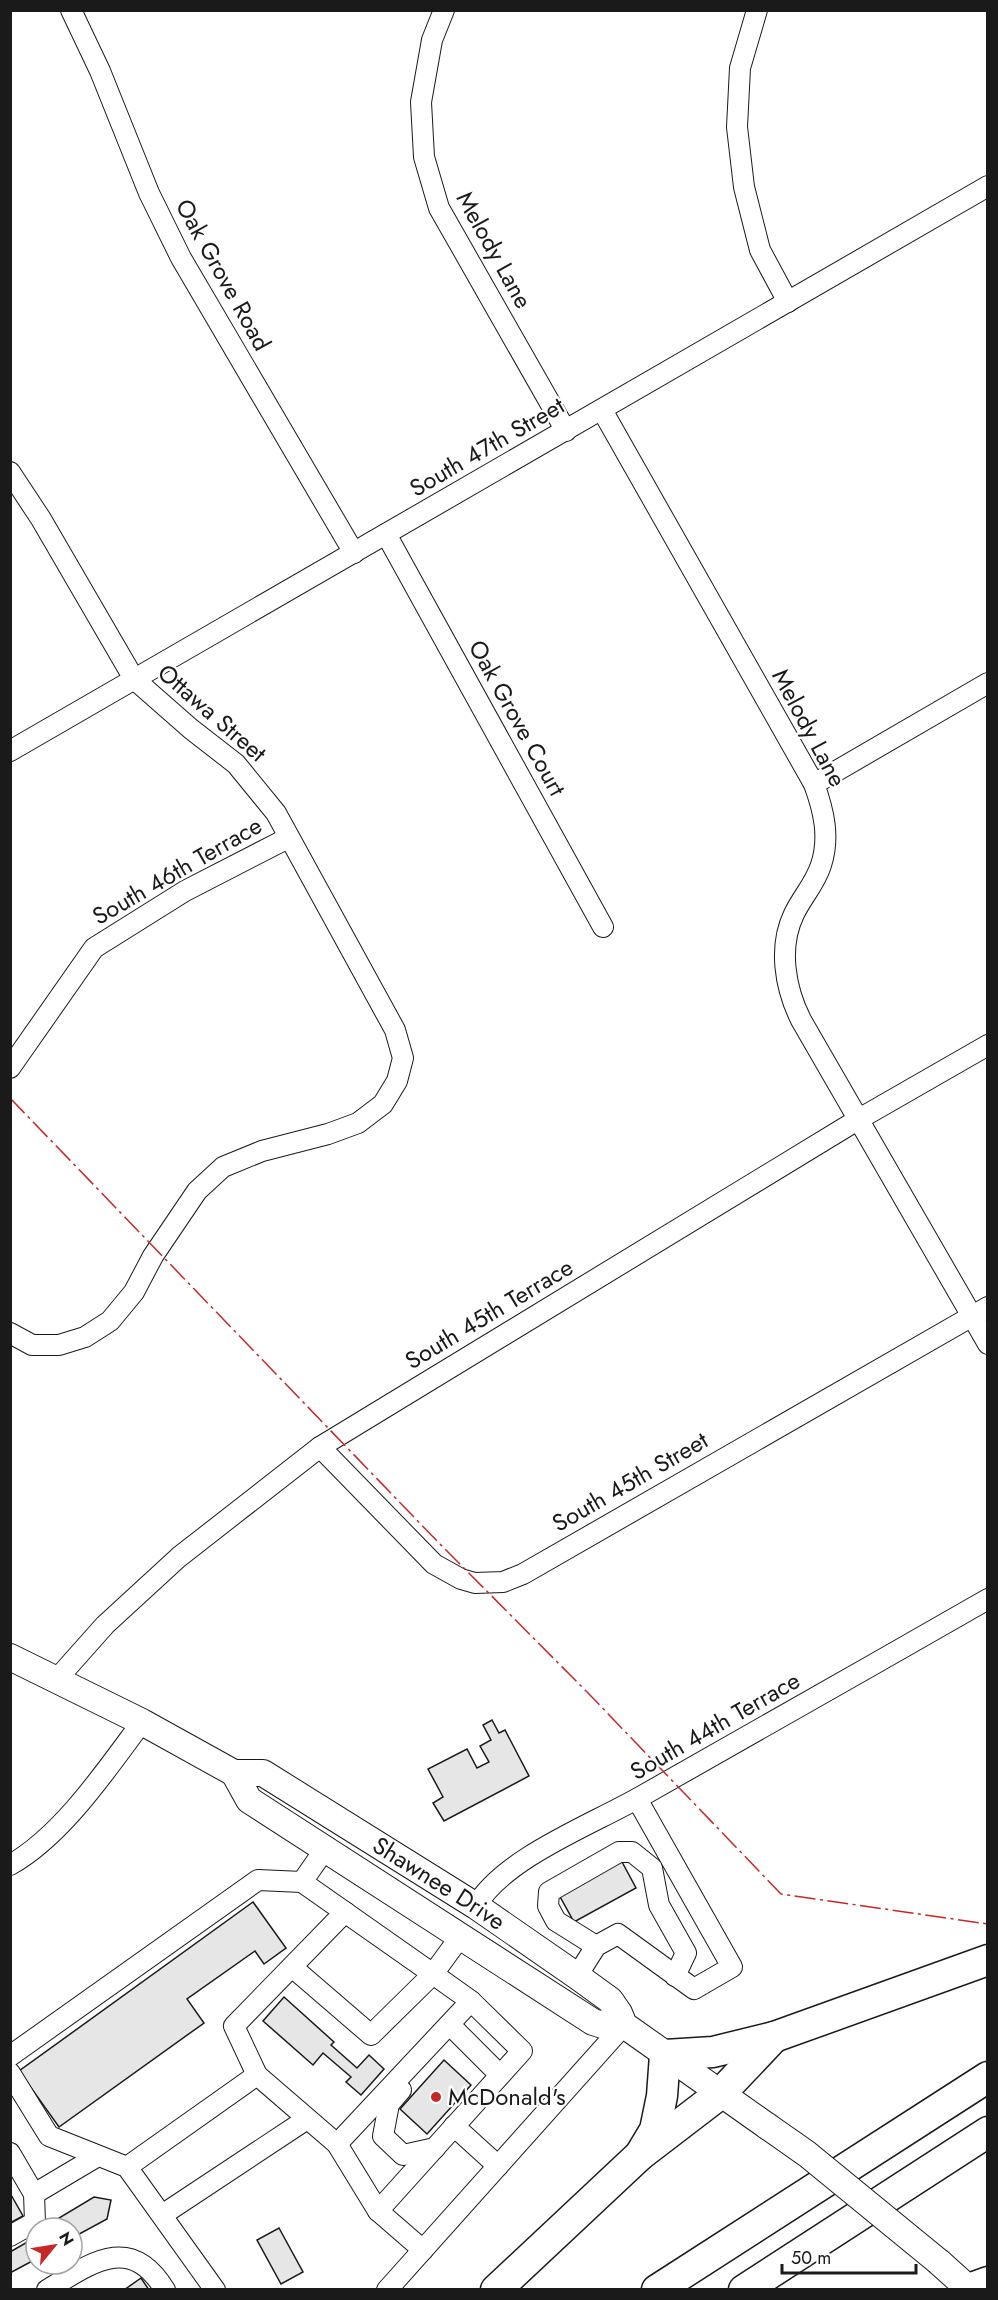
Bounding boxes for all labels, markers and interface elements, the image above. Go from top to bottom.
street label: Melody Lane [448,185,541,315]
street label: Oak Grove Road [167,192,280,357]
street label: South 47th Street [403,388,571,505]
street label: Oak Grove Court [460,633,575,802]
street label: Ottawa Street [150,655,275,770]
street label: Melody Lane [764,663,855,793]
street label: South 46th Terrace [85,808,268,933]
street label: South 45th Terrace [398,1250,579,1378]
street label: South 45th Street [545,1423,714,1540]
street label: South 44th Terrace [623,1663,806,1788]
street label: Shawnee Drive [366,1828,513,1938]
place label: McDonald's [448,2079,566,2114]
marker: McDonald's [429,2090,443,2104]
north arrow [24,2216,84,2276]
text: N [53,2227,80,2250]
scale bar [782,2237,916,2275]
text: 50 m [791,2245,831,2271]

